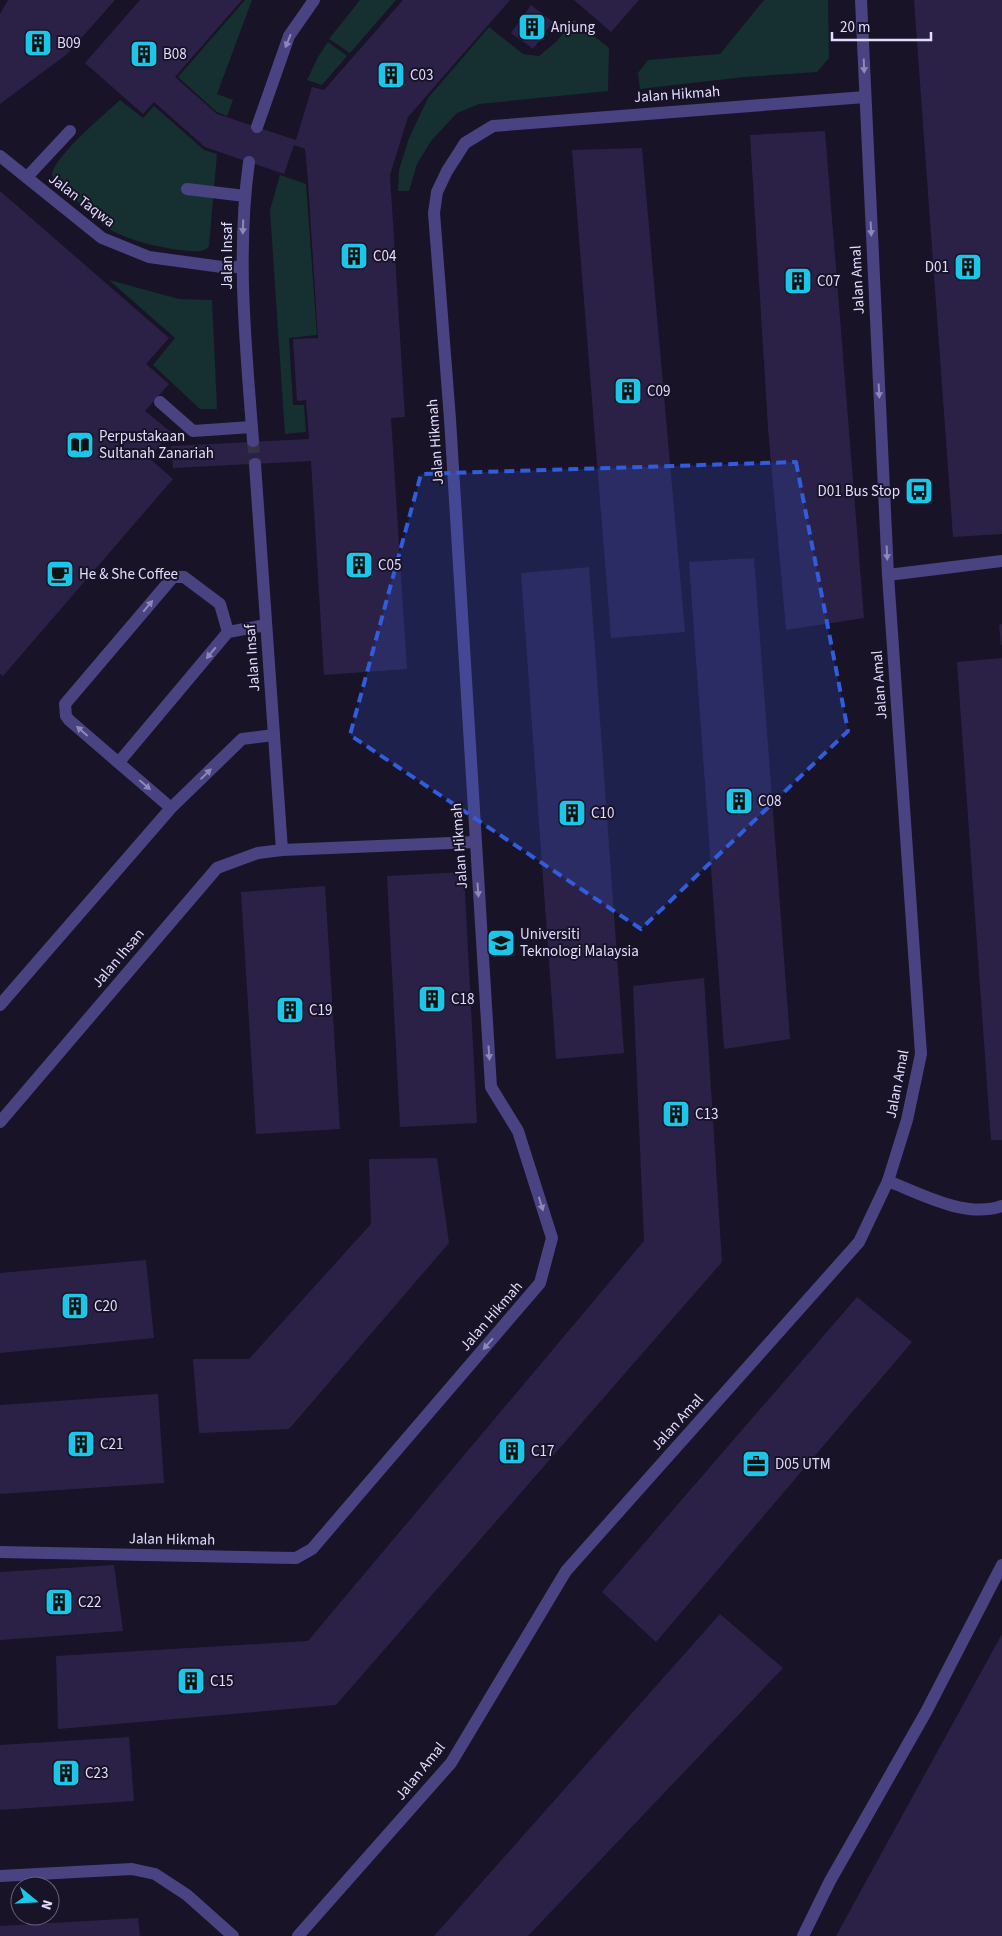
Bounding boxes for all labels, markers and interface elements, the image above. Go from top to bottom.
scale bar [832,10,931,42]
building icon: Anjung [517,12,547,42]
place label: Anjung [551,17,595,38]
text: 20 m [840,17,870,38]
building icon: B09 [23,28,53,58]
place label: B09 [57,33,81,54]
one-way arrow [283,34,291,48]
building icon: B08 [129,39,159,69]
place label: B08 [163,44,187,65]
one-way arrow [860,58,868,74]
building icon: C03 [376,60,406,90]
place label: C03 [410,65,433,86]
street label: Jalan Hikmah [633,81,721,108]
street label: Jalan Taqwa [44,168,119,232]
one-way arrow [239,220,247,236]
one-way arrow [868,221,876,237]
street label: Jalan Insaf [217,222,238,290]
building icon: C04 [339,241,369,271]
street label: Jalan Amal [845,245,870,315]
place label: C04 [373,246,397,267]
building icon: D01 [953,252,983,282]
place label: D01 [925,257,949,278]
building icon: C07 [783,266,813,296]
place label: C07 [817,271,840,292]
building icon: C09 [613,376,643,406]
place label: C09 [647,381,670,402]
one-way arrow [875,383,883,399]
street label: Jalan Hikmah [422,398,449,486]
place label: Perpustakaan Sultanah Zanariah [99,426,214,464]
library icon: Perpustakaan Sultanah Zanariah [65,430,95,460]
bus stop icon: D01 Bus Stop [904,476,934,506]
place label: D01 Bus Stop [818,481,900,502]
one-way arrow [883,545,891,561]
building icon: C05 [344,550,374,580]
place label: C05 [378,555,401,576]
cafe icon: He & She Coffee [45,559,75,589]
place label: He & She Coffee [79,564,178,585]
one-way arrow [143,600,154,613]
street label: Jalan Insaf [240,623,265,692]
one-way arrow [205,646,216,659]
street label: Jalan Amal [867,649,892,720]
one-way arrow [76,725,89,736]
one-way arrow [200,768,212,780]
one-way arrow [139,779,151,791]
building icon: C08 [724,786,754,816]
place label: C08 [758,791,781,812]
building icon: C10 [557,798,587,828]
street label: Jalan Hikmah [446,802,473,890]
place label: C10 [591,803,614,824]
one-way arrow [475,883,483,899]
street label: Jalan Ihsan [87,924,149,992]
place label: Universiti Teknologi Malaysia [520,924,639,962]
school or university icon: Universiti Teknologi Malaysia [486,928,516,958]
building icon: C18 [417,984,447,1014]
place label: C18 [451,989,474,1010]
building icon: C19 [275,995,305,1025]
place label: C19 [309,1000,332,1021]
one-way arrow [485,1045,493,1061]
street label: Jalan Amal [881,1048,914,1120]
building icon: C13 [661,1099,691,1129]
place label: C13 [695,1104,718,1125]
one-way arrow [537,1196,545,1211]
street label: Jalan Hikmah [455,1277,528,1356]
building icon: C20 [60,1291,90,1321]
place label: C20 [94,1296,117,1317]
one-way arrow [482,1337,494,1349]
street label: Jalan Amal [646,1389,708,1455]
building icon: C21 [66,1429,96,1459]
place label: C21 [100,1434,123,1455]
building icon: C17 [497,1436,527,1466]
place label: C17 [531,1441,554,1462]
office icon: D05 UTM [741,1449,771,1479]
place label: D05 UTM [775,1454,831,1475]
street label: Jalan Hikmah [129,1528,215,1551]
building icon: C22 [44,1587,74,1617]
place label: C22 [78,1592,101,1613]
building icon: C15 [176,1666,206,1696]
place label: C15 [210,1671,233,1692]
street label: Jalan Amal [390,1738,450,1805]
building icon: C23 [51,1758,81,1788]
place label: C23 [85,1763,108,1784]
north arrow [10,1876,60,1926]
text: N [35,1897,57,1912]

